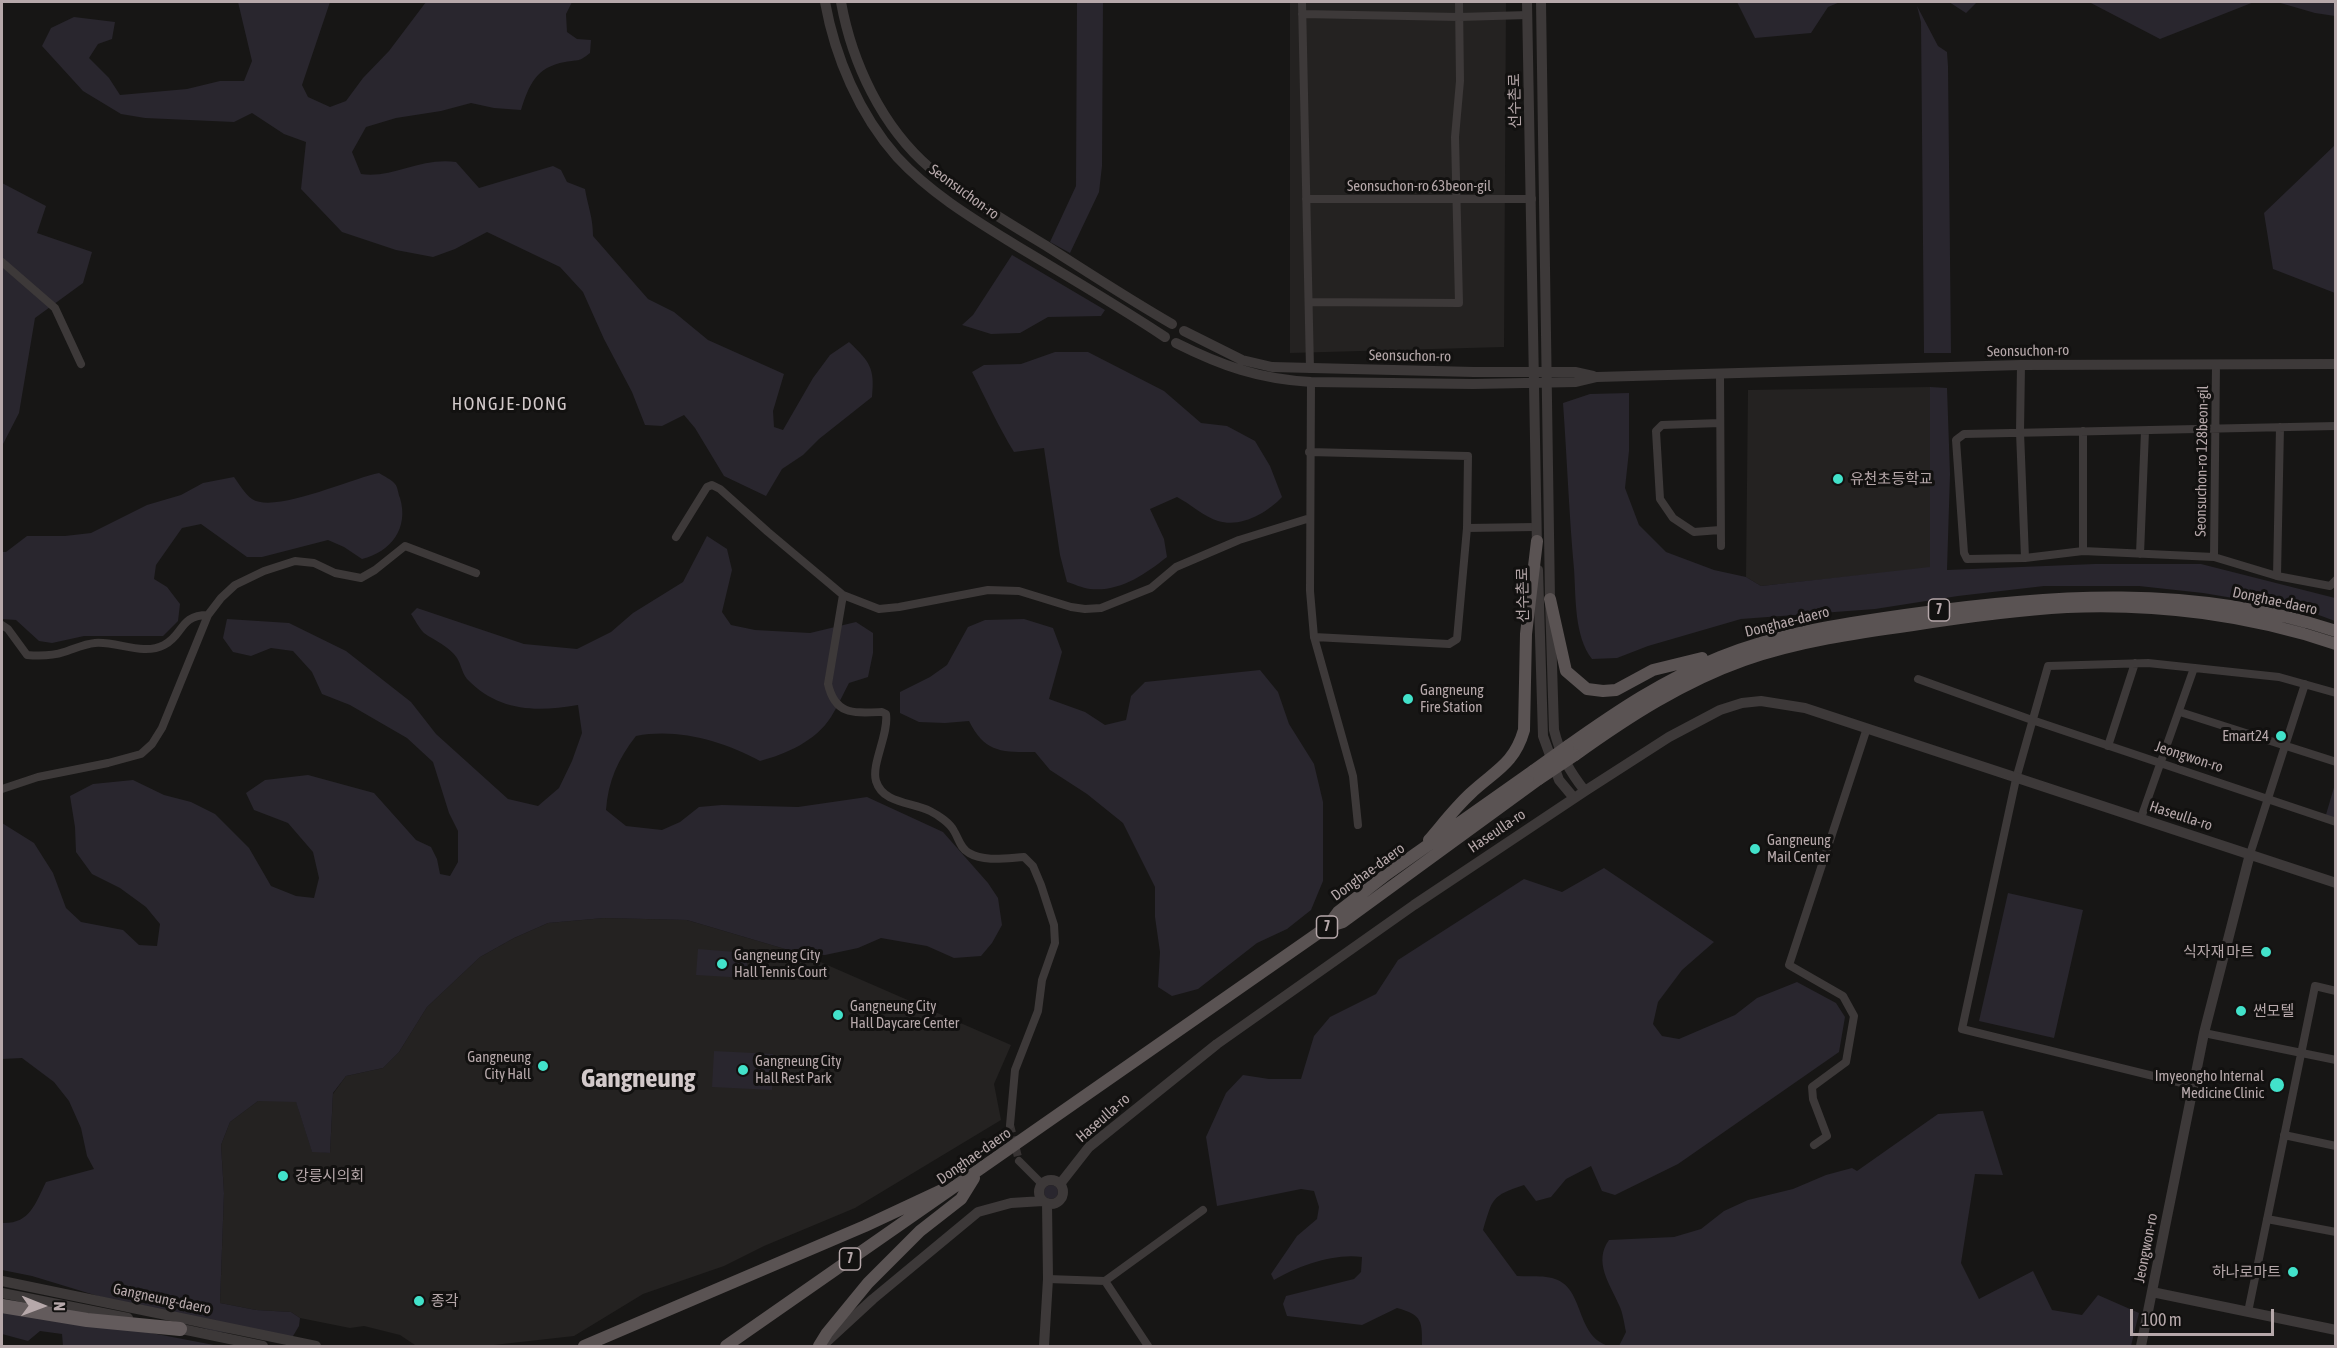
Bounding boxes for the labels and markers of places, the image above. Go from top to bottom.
place label: 유천초등학교 [1850,470,1933,488]
marker: 유천초등학교 [1831,472,1845,486]
place label: Gangneung Fire Station [1420,681,1484,716]
marker: Gangneung Fire Station [1401,692,1415,706]
place label: Emart24 [2222,727,2269,745]
marker: Emart24 [2274,729,2288,743]
place label: Gangneung Mail Center [1767,831,1831,866]
marker: Gangneung Mail Center [1748,842,1762,856]
place label: 식자재 마트 [2183,943,2254,961]
marker: 식자재 마트 [2259,945,2273,959]
place label: Gangneung City Hall Tennis Court [734,946,827,981]
marker: Gangneung City Hall Tennis Court [715,957,729,971]
place label: Gangneung City Hall Daycare Center [850,997,959,1032]
place label: 썬모텔 [2253,1002,2294,1020]
marker: 썬모텔 [2234,1004,2248,1018]
marker: Gangneung City Hall Daycare Center [831,1008,845,1022]
place label: Gangneung City Hall [467,1048,531,1083]
place label: Gangneung City Hall Rest Park [755,1052,841,1087]
marker: Gangneung City Hall [536,1059,550,1073]
marker: Gangneung City Hall Rest Park [736,1063,750,1077]
place label: Imyeongho Internal Medicine Clinic [2155,1067,2264,1102]
marker: Imyeongho Internal Medicine Clinic [2268,1076,2286,1094]
place label: 강릉시의회 [295,1167,364,1185]
marker: 강릉시의회 [276,1169,290,1183]
place label: 하나로마트 [2212,1263,2281,1281]
marker: 하나로마트 [2286,1265,2300,1279]
place label: 종각 [431,1292,459,1310]
marker: 종각 [412,1294,426,1308]

